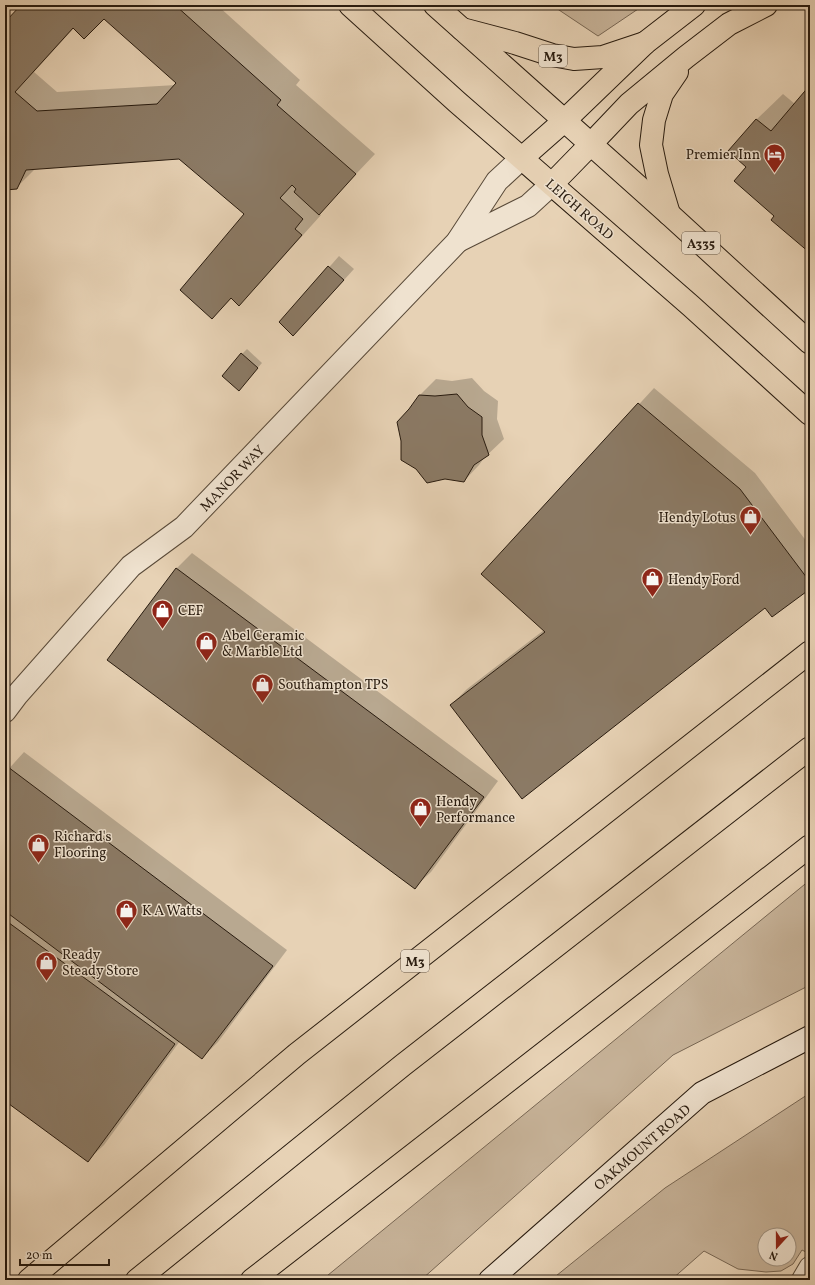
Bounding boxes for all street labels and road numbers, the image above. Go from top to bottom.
road number: M3 [539,45,567,67]
street label: LEIGH ROAD [541,175,617,245]
road number: A335 [682,232,720,254]
street label: MANOR WAY [196,442,270,516]
road number: M3 [401,950,429,972]
street label: OAKMOUNT ROAD [590,1101,695,1196]

